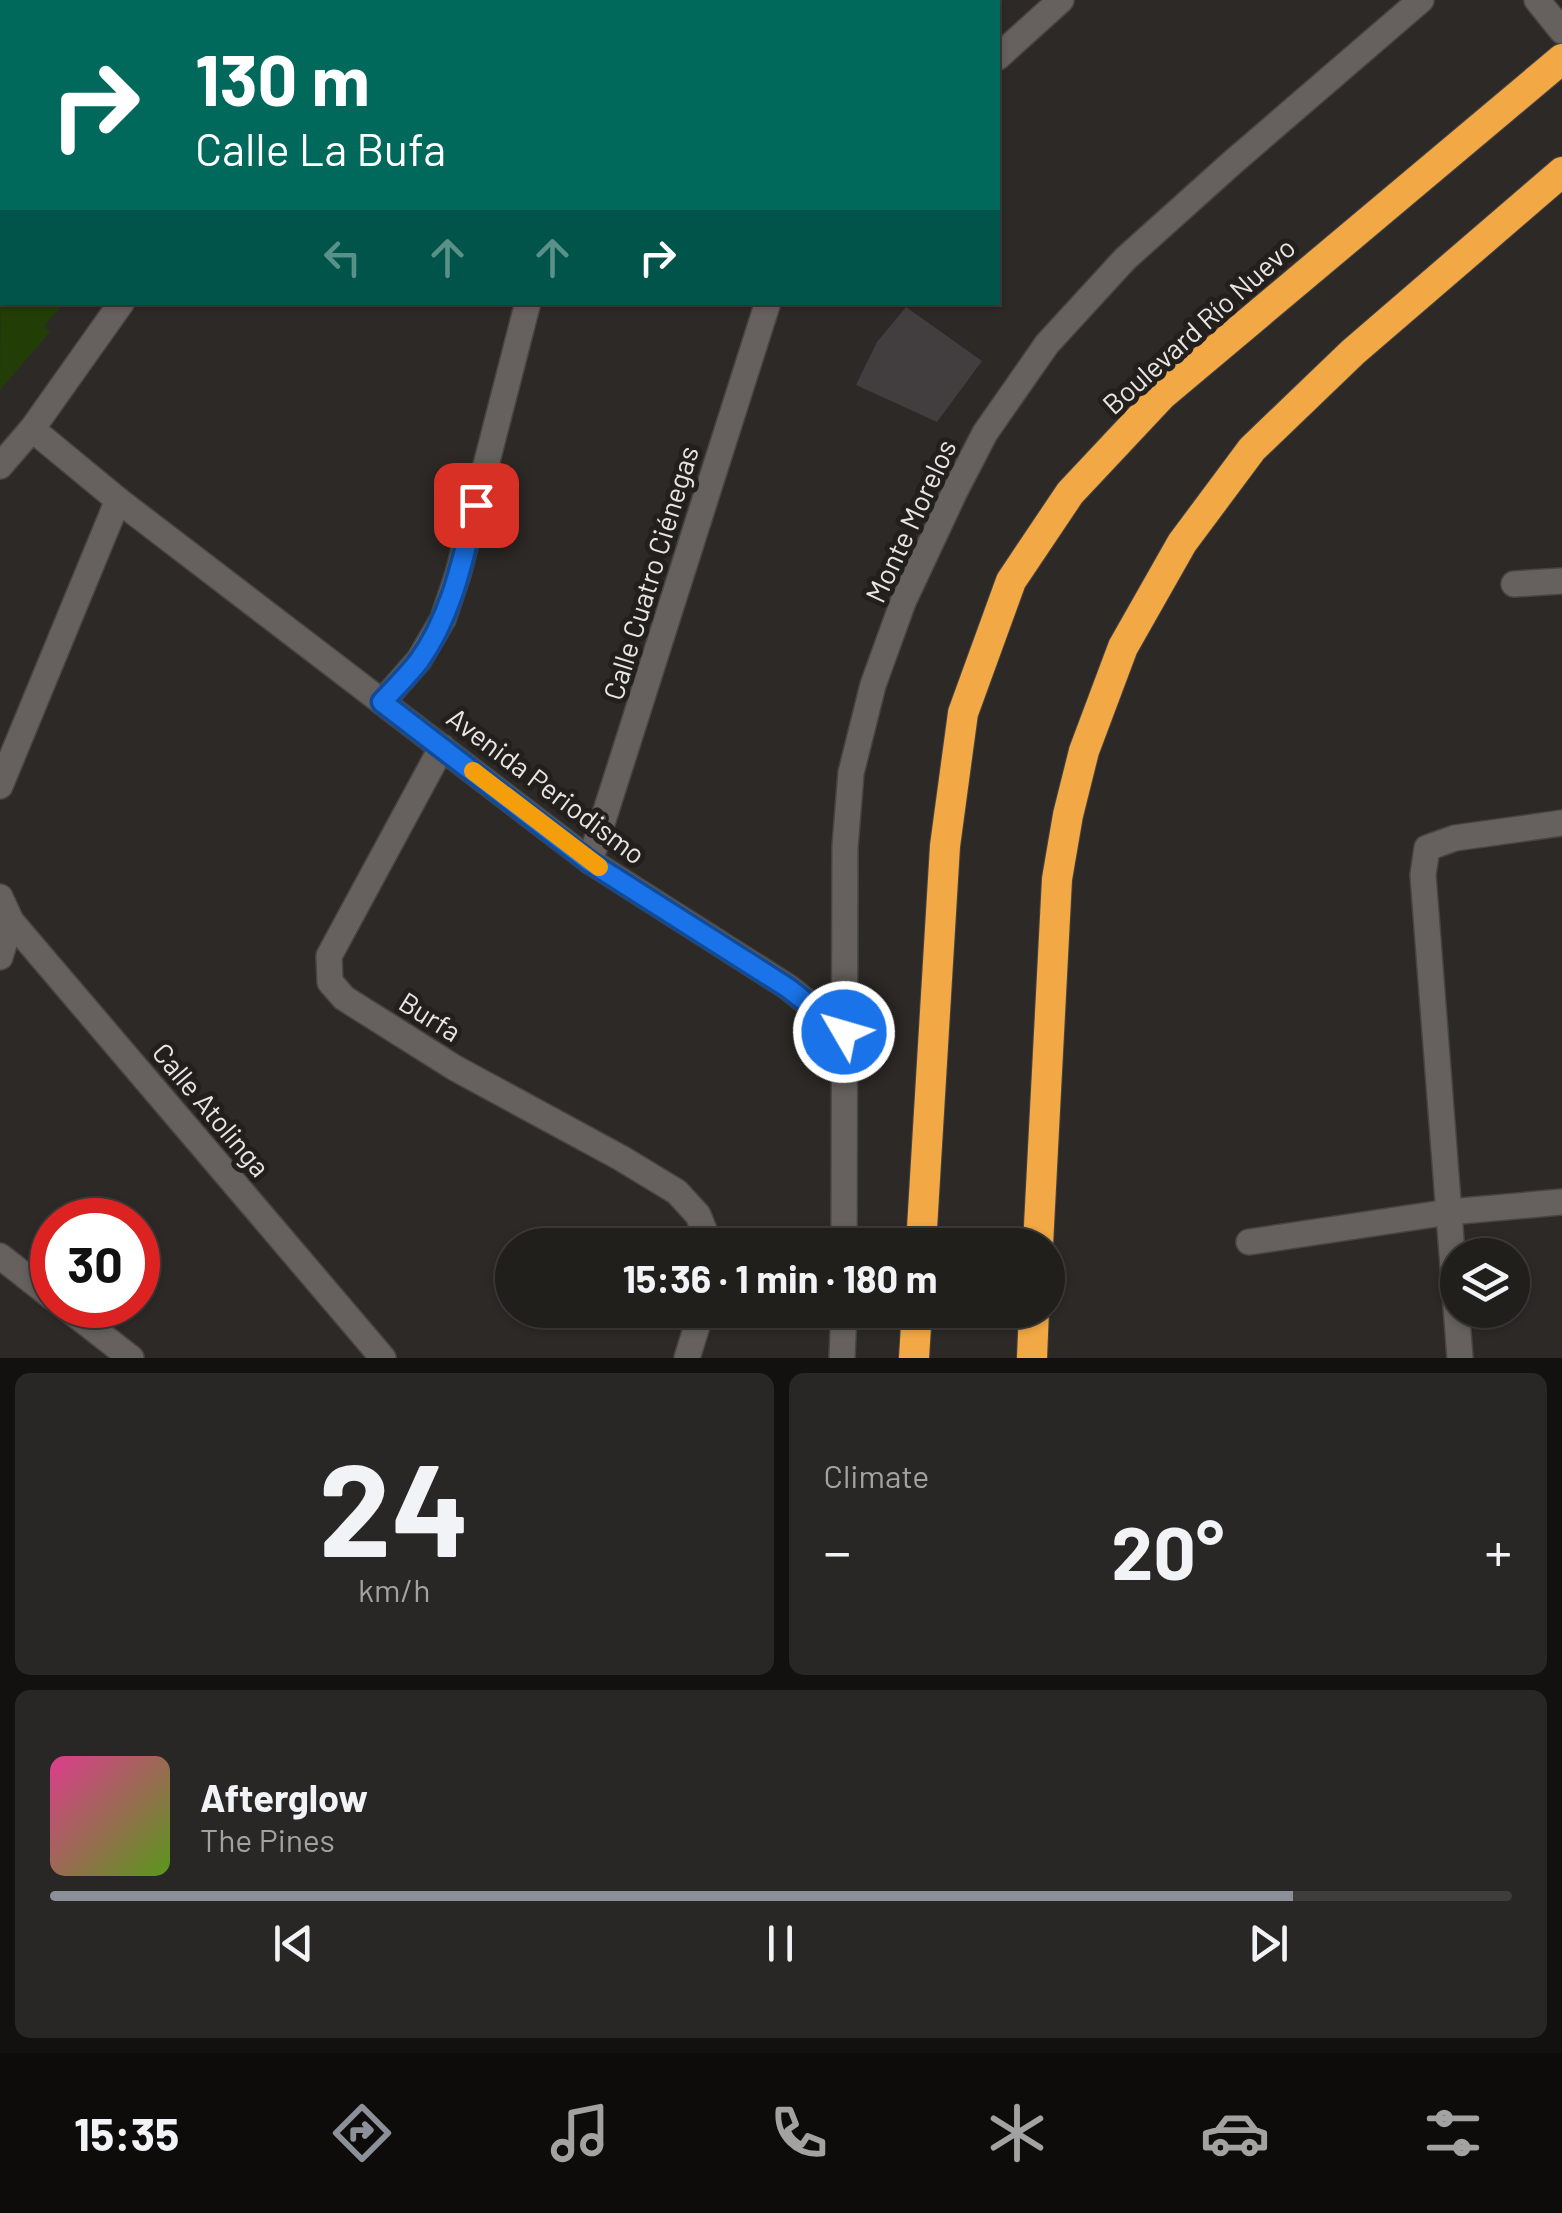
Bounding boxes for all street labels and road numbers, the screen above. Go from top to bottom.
street label: Boulevard Río Nuevo [1095,230,1302,421]
street label: Monte Morelos [857,434,963,608]
street label: Calle Cuatro Ciénegas [595,442,705,704]
street label: Avenida Periodismo [441,700,652,871]
street label: Burfa [393,984,468,1048]
street label: Calle Atolinga [146,1036,278,1183]

